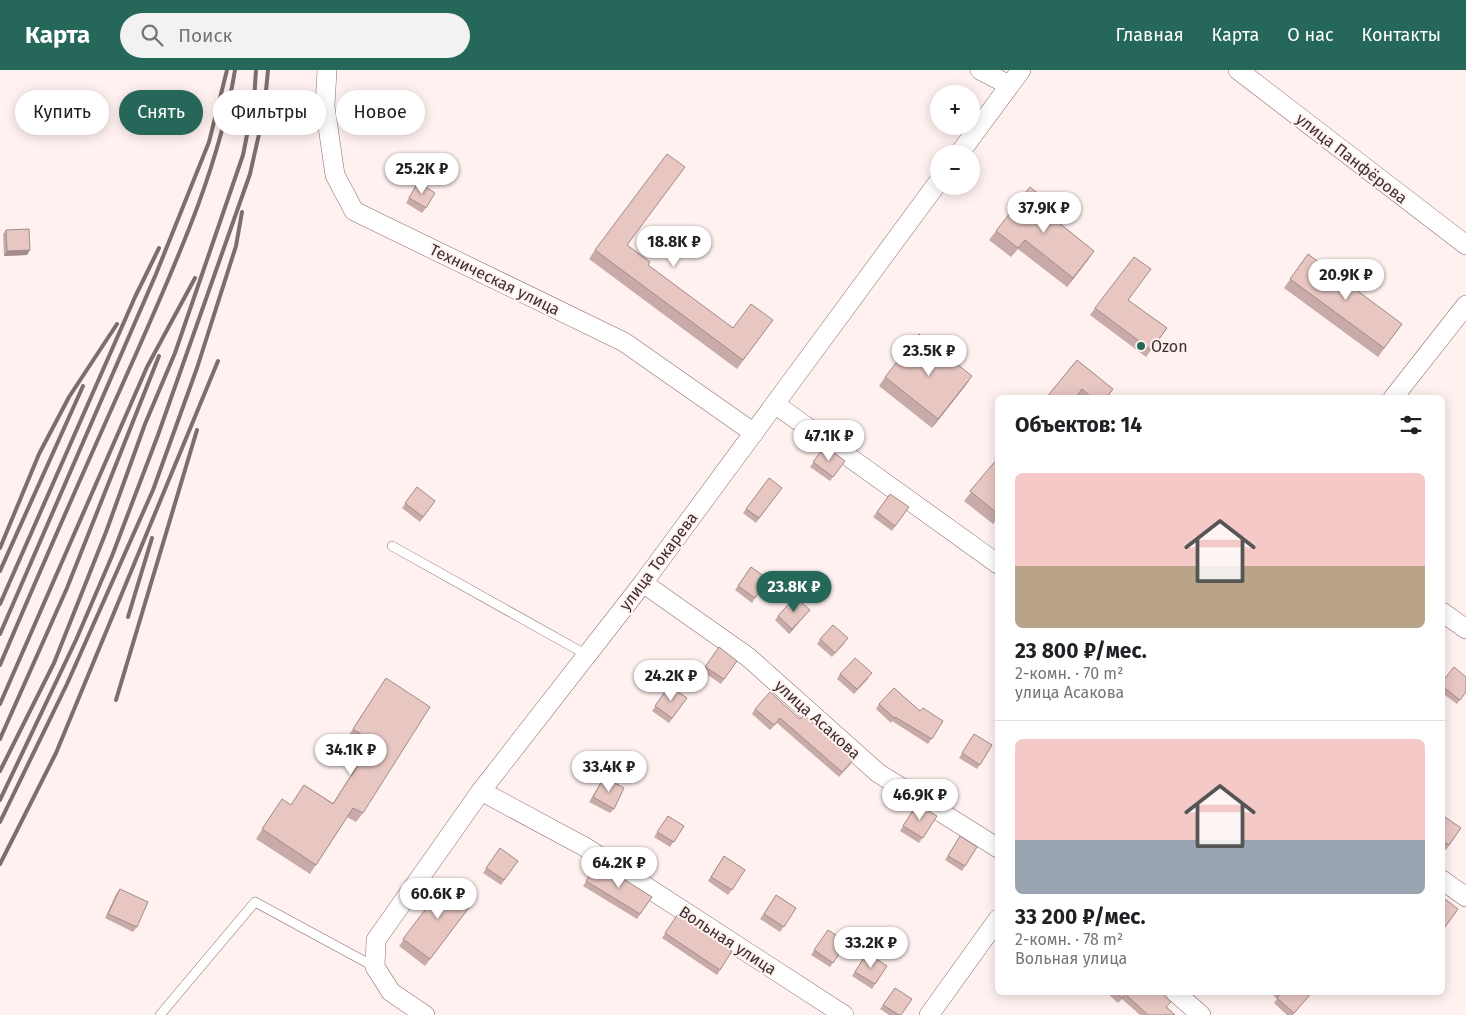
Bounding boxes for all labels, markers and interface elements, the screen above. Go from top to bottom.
search box [120,13,470,58]
text: Карта [25,21,90,49]
icon: search [138,21,166,49]
text: Поиск [178,24,232,47]
text: Главная [1116,24,1184,46]
text: Карта [1212,24,1259,46]
text: О нас [1287,24,1334,46]
text: Контакты [1362,24,1441,46]
map controls [930,85,980,195]
button: + [930,85,980,135]
chip: Купить [15,90,109,135]
chip: Снять [119,90,203,135]
chip: Фильтры [213,90,326,135]
chip: Новое [336,90,425,135]
street label: улица Панфёрова [1292,109,1411,208]
button: − [930,145,980,195]
pin: 25.2K ₽ [376,152,468,195]
text: 25.2K ₽ [396,159,448,178]
pin: 37.9K ₽ [998,191,1090,234]
text: 37.9K ₽ [1018,198,1070,217]
pin: 18.8K ₽ [628,226,720,268]
text: 18.8K ₽ [647,232,701,251]
street label: Техническая улица [427,240,563,319]
pin: 20.9K ₽ [1300,258,1392,301]
text: 20.9K ₽ [1319,265,1373,284]
pin: 23.5K ₽ [883,334,975,377]
place label: Ozon [1151,337,1188,356]
marker: Ozon [1135,340,1147,352]
text: 23.5K ₽ [903,341,955,360]
icon: filters [1397,411,1425,439]
text: Объектов: 14 [1015,412,1142,438]
pin: 47.1K ₽ [783,420,875,462]
text: 47.1K ₽ [804,426,854,445]
icon: home [1175,506,1265,596]
street label: улица Токарева [615,508,702,614]
pin: 23.8K ₽ [748,570,840,613]
text: 23.8K ₽ [767,577,821,596]
text: 23 800 ₽/мес. [1015,638,1147,664]
pin: 24.2K ₽ [625,660,717,702]
text: 2-комн. · 70 m² [1015,664,1123,683]
text: 24.2K ₽ [645,666,697,685]
street label: улица Асакова [771,676,865,763]
text: улица Асакова [1015,683,1124,702]
pin: 34.1K ₽ [305,734,397,776]
text: 34.1K ₽ [326,740,376,759]
pin: 33.4K ₽ [563,750,655,793]
text: 33.4K ₽ [583,757,635,776]
icon: home [1175,771,1265,861]
pin: 46.9K ₽ [874,778,966,821]
text: 46.9K ₽ [893,785,947,804]
pin: 64.2K ₽ [573,846,665,889]
text: 64.2K ₽ [592,853,646,872]
pin: 60.6K ₽ [392,878,484,920]
text: 60.6K ₽ [411,884,465,903]
street label: Вольная улица [675,902,780,979]
text: 33 200 ₽/мес. [1015,904,1146,930]
pin: 33.2K ₽ [825,926,917,969]
text: 2-комн. · 78 m² [1015,930,1123,949]
text: 33.2K ₽ [845,933,897,952]
text: Вольная улица [1015,949,1127,968]

